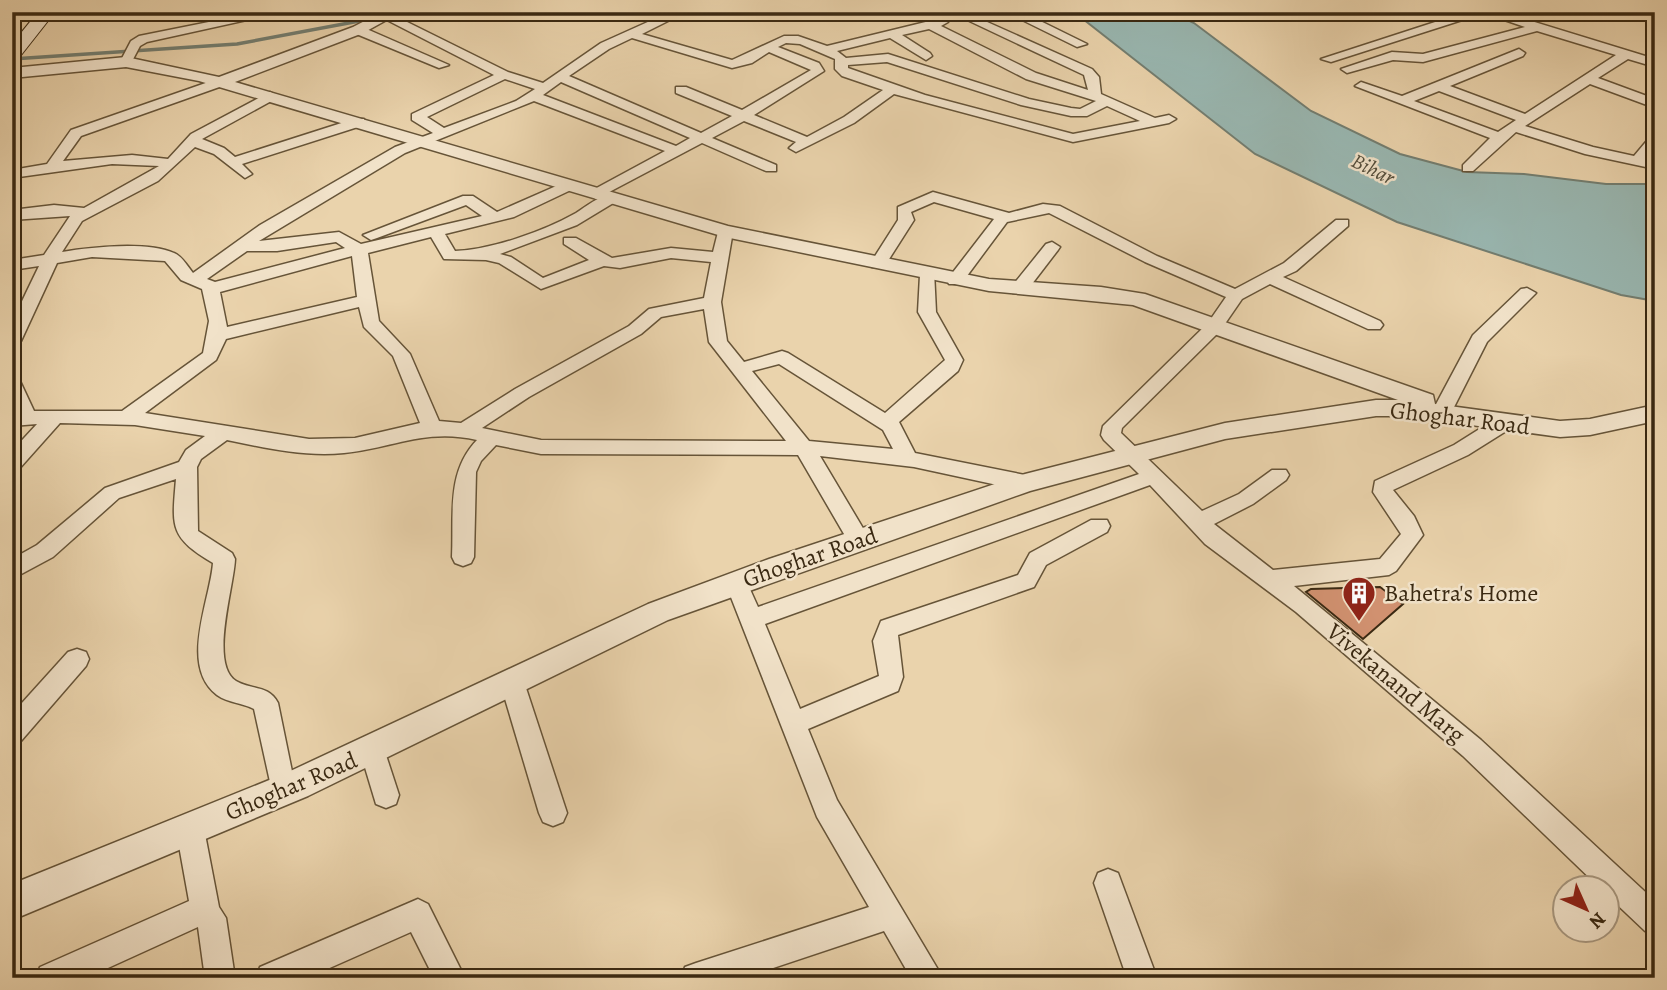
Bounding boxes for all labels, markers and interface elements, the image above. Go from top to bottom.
water label: Bihar [1347,147,1400,192]
street label: Ghoghar Road [1388,394,1532,442]
street label: Ghoghar Road [738,519,882,595]
building icon: Bahetra's Home [1340,574,1378,623]
place label: Bahetra's Home [1384,577,1538,609]
street label: Vivekanand Marg [1319,615,1472,750]
street label: Ghoghar Road [220,744,362,828]
north arrow [1552,874,1622,944]
text: N [1583,906,1611,935]

